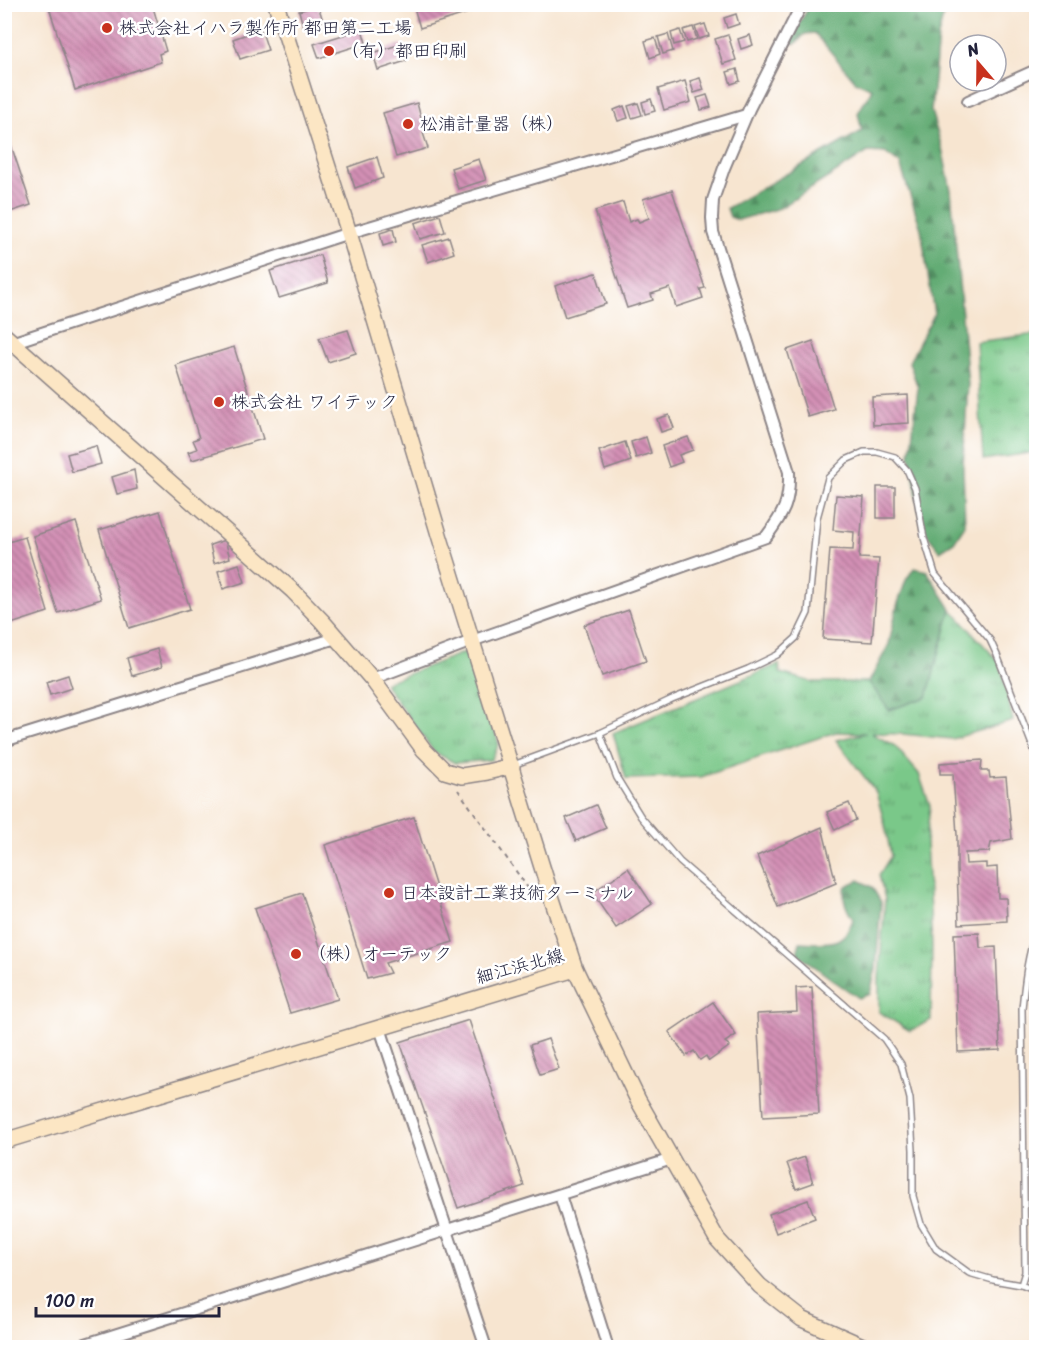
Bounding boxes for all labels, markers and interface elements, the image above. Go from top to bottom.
place label: 株式会社イハラ製作所 都田第二工場 [119,12,412,44]
marker: 株式会社イハラ製作所 都田第二工場 [100,21,114,35]
north arrow [948,33,1008,93]
text: N [962,34,984,65]
place label: （有）都田印刷 [341,35,467,67]
marker: （有）都田印刷 [322,44,336,58]
place label: 松浦計量器（株） [420,108,564,140]
marker: 松浦計量器（株） [401,117,415,131]
place label: 株式会社 ワイテック [231,386,398,418]
marker: 株式会社 ワイテック [212,395,226,409]
place label: 日本設計工業技術ターミナル [401,877,634,909]
marker: 日本設計工業技術ターミナル [382,886,396,900]
place label: （株）オーテック [308,938,452,970]
street label: 細江浜北線 [472,939,568,993]
marker: （株）オーテック [289,947,303,961]
scale bar [36,1280,219,1318]
text: 100 m [45,1285,94,1317]

